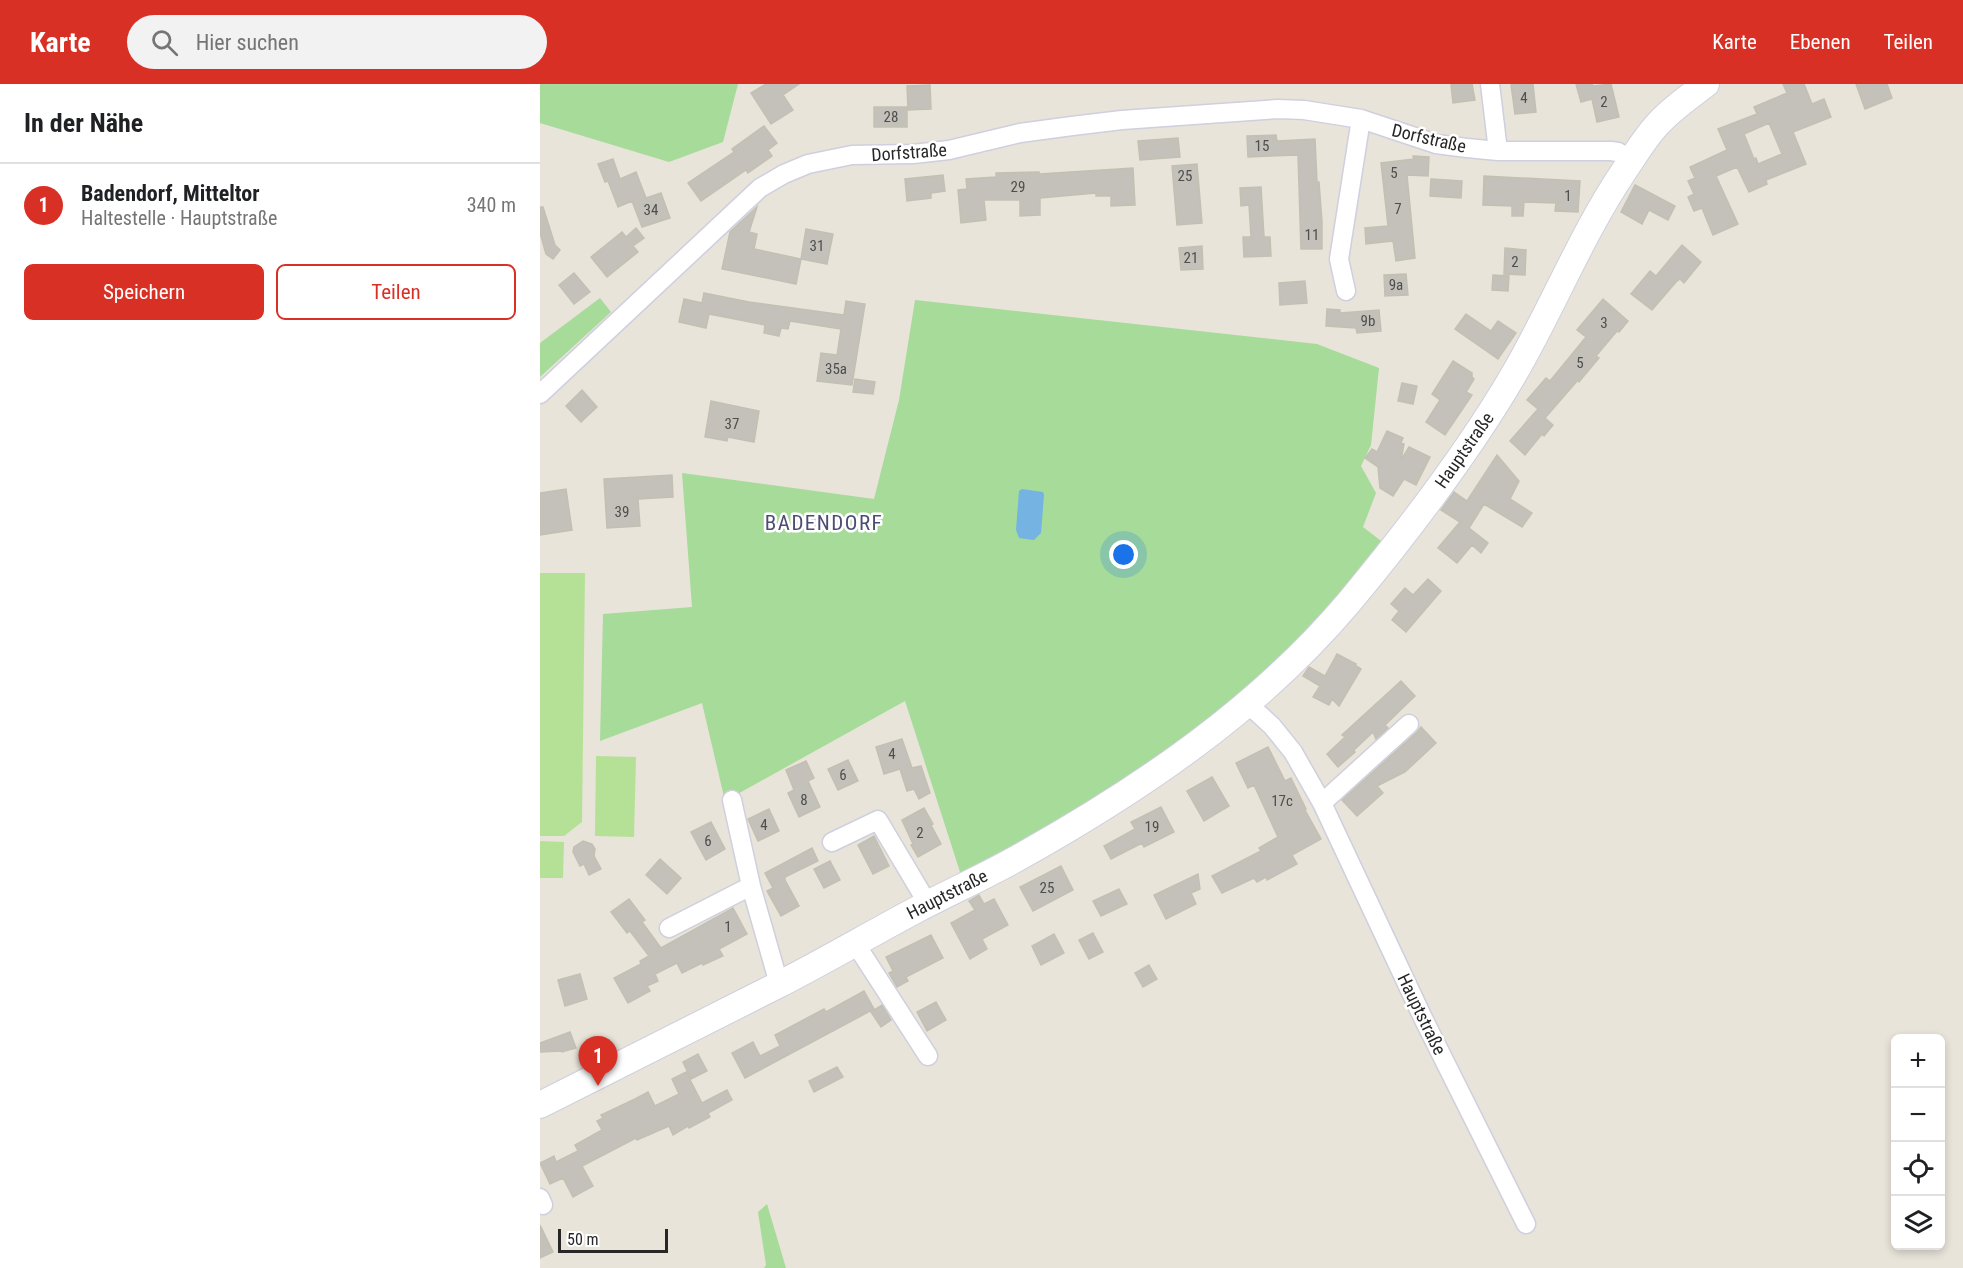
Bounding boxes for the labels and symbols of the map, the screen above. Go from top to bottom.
house number: 4 [1520,89,1528,107]
house number: 2 [1600,93,1608,111]
house number: 28 [884,108,898,126]
street label: Dorfstraße [1390,119,1468,157]
house number: 15 [1255,137,1269,155]
street label: Dorfstraße [870,139,948,165]
house number: 5 [1390,164,1398,182]
house number: 25 [1178,167,1192,185]
house number: 29 [1011,178,1025,196]
house number: 1 [1564,187,1572,205]
house number: 7 [1394,200,1402,218]
house number: 34 [644,201,658,219]
house number: 11 [1305,226,1319,244]
house number: 31 [810,237,824,255]
house number: 21 [1184,249,1198,267]
house number: 2 [1511,253,1519,271]
house number: 9a [1389,276,1403,294]
house number: 9b [1361,312,1375,330]
house number: 3 [1600,314,1608,332]
house number: 5 [1576,354,1584,372]
house number: 35a [825,360,847,378]
street label: Hauptstraße [1430,408,1498,492]
house number: 37 [725,415,739,433]
house number: 39 [615,503,629,521]
district label: BADENDORF [765,511,883,535]
your location [1109,540,1138,569]
house number: 4 [888,745,896,763]
house number: 6 [839,766,847,784]
house number: 8 [800,791,808,809]
house number: 17c [1271,792,1293,810]
house number: 4 [760,816,768,834]
house number: 19 [1145,818,1159,836]
house number: 2 [916,824,924,842]
house number: 6 [704,832,712,850]
street label: Hauptstraße [903,865,991,923]
house number: 25 [1040,879,1054,897]
house number: 1 [724,918,732,936]
street label: Hauptstraße [1393,970,1451,1058]
pin: 1 [578,1036,618,1086]
scale bar [558,1226,668,1254]

